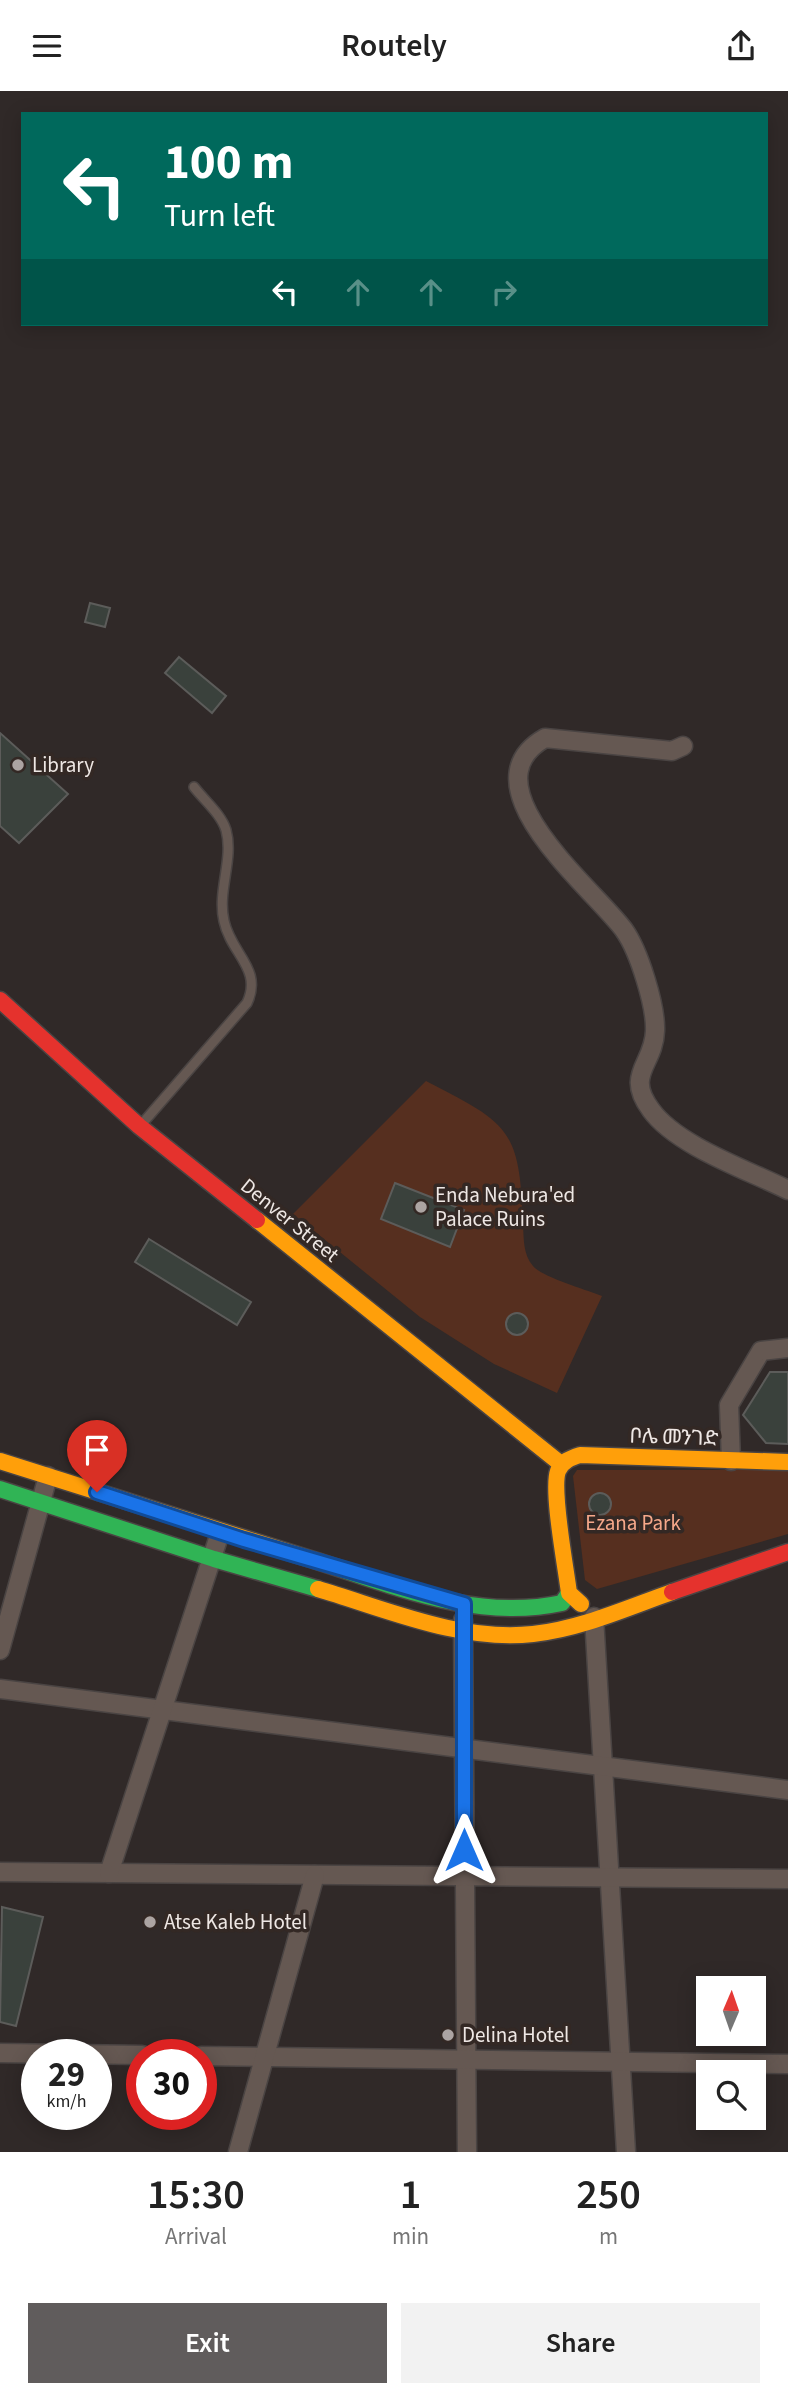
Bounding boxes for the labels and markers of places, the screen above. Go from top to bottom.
place label: Library [32,750,94,780]
marker: Library [10,757,26,773]
place label: Enda Nebura'ed Palace Ruins [435,1180,575,1234]
marker: Enda Nebura'ed Palace Ruins [413,1199,429,1215]
pin [67,1420,127,1492]
place label: Atse Kaleb Hotel [164,1907,307,1937]
marker: Atse Kaleb Hotel [142,1914,158,1930]
place label: Delina Hotel [462,2020,569,2050]
marker: Delina Hotel [440,2027,456,2043]

